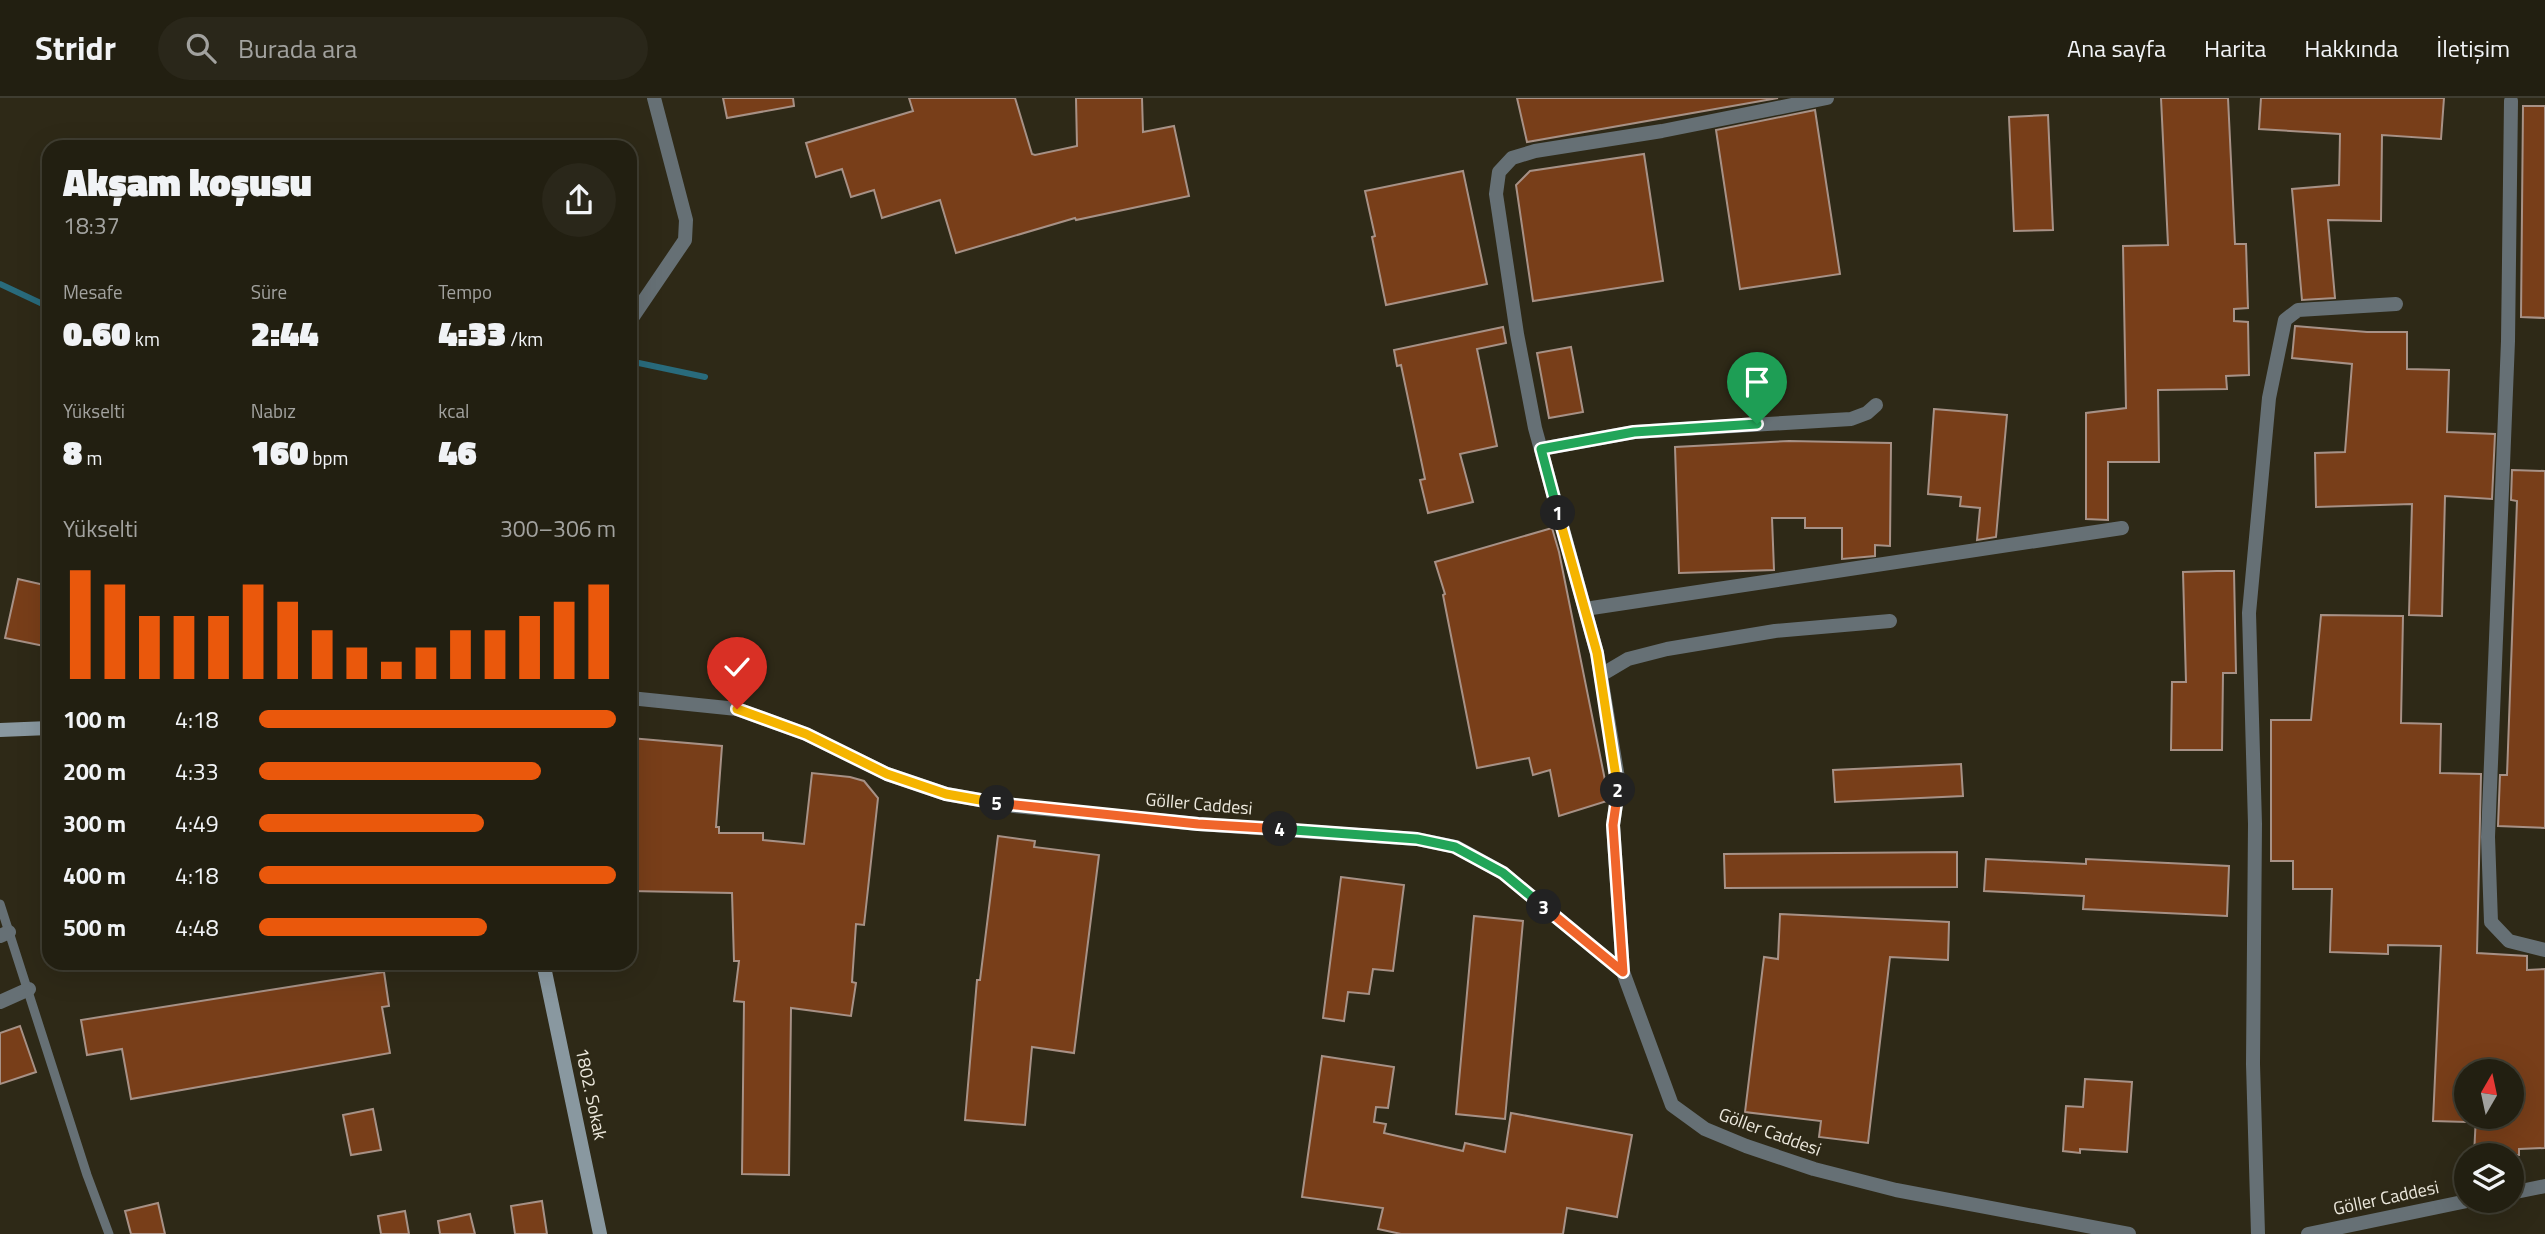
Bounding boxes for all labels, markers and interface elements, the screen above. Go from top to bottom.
search box [158,17,648,80]
text: Stridr [35,23,116,73]
icon: search [182,29,220,67]
text: Burada ara [238,29,357,68]
text: Ana sayfa [2067,30,2166,66]
text: Harita [2204,30,2266,66]
text: Hakkında [2304,30,2398,66]
text: İletişim [2436,30,2510,66]
text: Akşam koşusu [63,153,312,211]
button: share [542,163,616,237]
text: 18:37 [63,208,120,243]
text: Mesafe [63,277,123,306]
text: Süre [251,277,287,306]
text: Tempo [438,277,492,306]
text: 0.60 [63,306,131,360]
text: 2:44 [251,306,319,360]
text: 4:33 [438,306,506,360]
text: km [131,324,160,353]
text: /km [506,324,543,353]
pin [1727,352,1787,424]
icon: arrive [1738,363,1776,401]
text: Yükselti [63,396,125,425]
text: Nabız [251,396,296,425]
text: kcal [438,396,469,425]
text: 8 [63,425,82,479]
text: 160 [251,425,308,479]
text: 46 [438,425,477,479]
text: m [82,443,102,472]
text: bpm [308,443,349,472]
pin: 1 [1540,496,1576,530]
text: 1 [1552,498,1563,527]
text: Yükselti [63,511,138,546]
text: 300–306 m [500,511,616,546]
pin [707,637,767,709]
icon: check [718,648,756,686]
text: 100 m [63,702,126,737]
text: 4:18 [175,702,219,737]
text: 200 m [63,754,126,789]
text: 4:33 [175,754,219,789]
pin: 2 [1600,772,1636,808]
text: 2 [1612,775,1623,804]
street label: Göller Caddesi [1144,785,1254,822]
pin: 5 [979,786,1014,820]
text: 5 [991,788,1002,817]
text: 300 m [63,806,126,841]
text: 4:49 [175,806,219,841]
pin: 4 [1262,812,1298,846]
text: 4 [1274,814,1285,843]
text: 400 m [63,858,126,893]
text: 4:18 [175,858,219,893]
pin: 3 [1526,890,1562,924]
text: 3 [1538,892,1549,921]
text: 500 m [63,910,126,945]
text: 4:48 [175,910,219,945]
street label: 1802. Sokak [569,1045,615,1143]
north arrow [2454,1059,2524,1129]
map controls [2454,1059,2524,1213]
street label: Göller Caddesi [1715,1100,1825,1163]
button: layers [2454,1143,2524,1213]
street label: Göller Caddesi [2331,1173,2441,1222]

